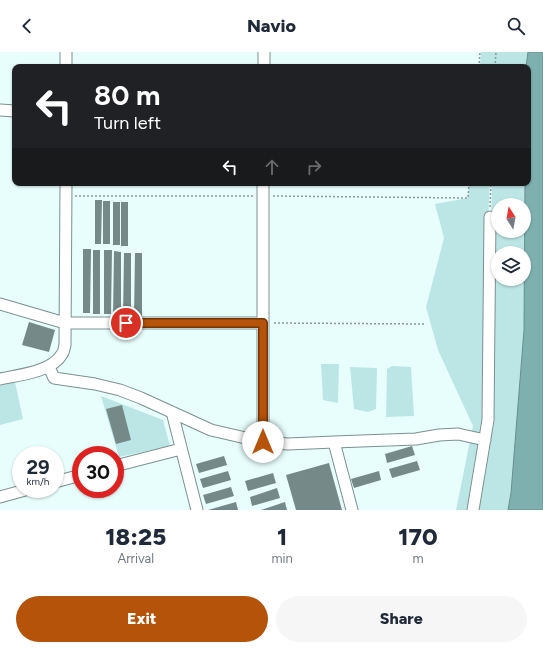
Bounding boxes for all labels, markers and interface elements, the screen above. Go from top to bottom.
icon: back [16,15,38,37]
text: Navio [247,15,296,37]
icon: search [505,15,527,37]
text: 80 m [94,78,160,112]
icon: left [28,80,80,132]
text: Turn left [94,112,161,134]
icon: left [219,156,241,178]
icon: ahead [261,156,283,178]
icon: right [303,156,325,178]
north arrow [491,198,531,238]
map controls [491,198,531,286]
button: layers [491,246,531,286]
pin [109,306,143,340]
icon: arrive [115,312,137,334]
position arrow [242,421,284,463]
speed limit sign: 30 [72,446,124,498]
text: 29 [26,455,50,479]
text: km/h [27,475,49,488]
text: 18:25 [105,522,166,551]
text: 1 [277,522,287,551]
text: 170 [398,522,438,551]
text: Arrival [117,551,154,566]
text: min [272,551,293,566]
text: m [412,551,423,566]
button: Exit [16,596,268,642]
button: Share [276,596,527,642]

